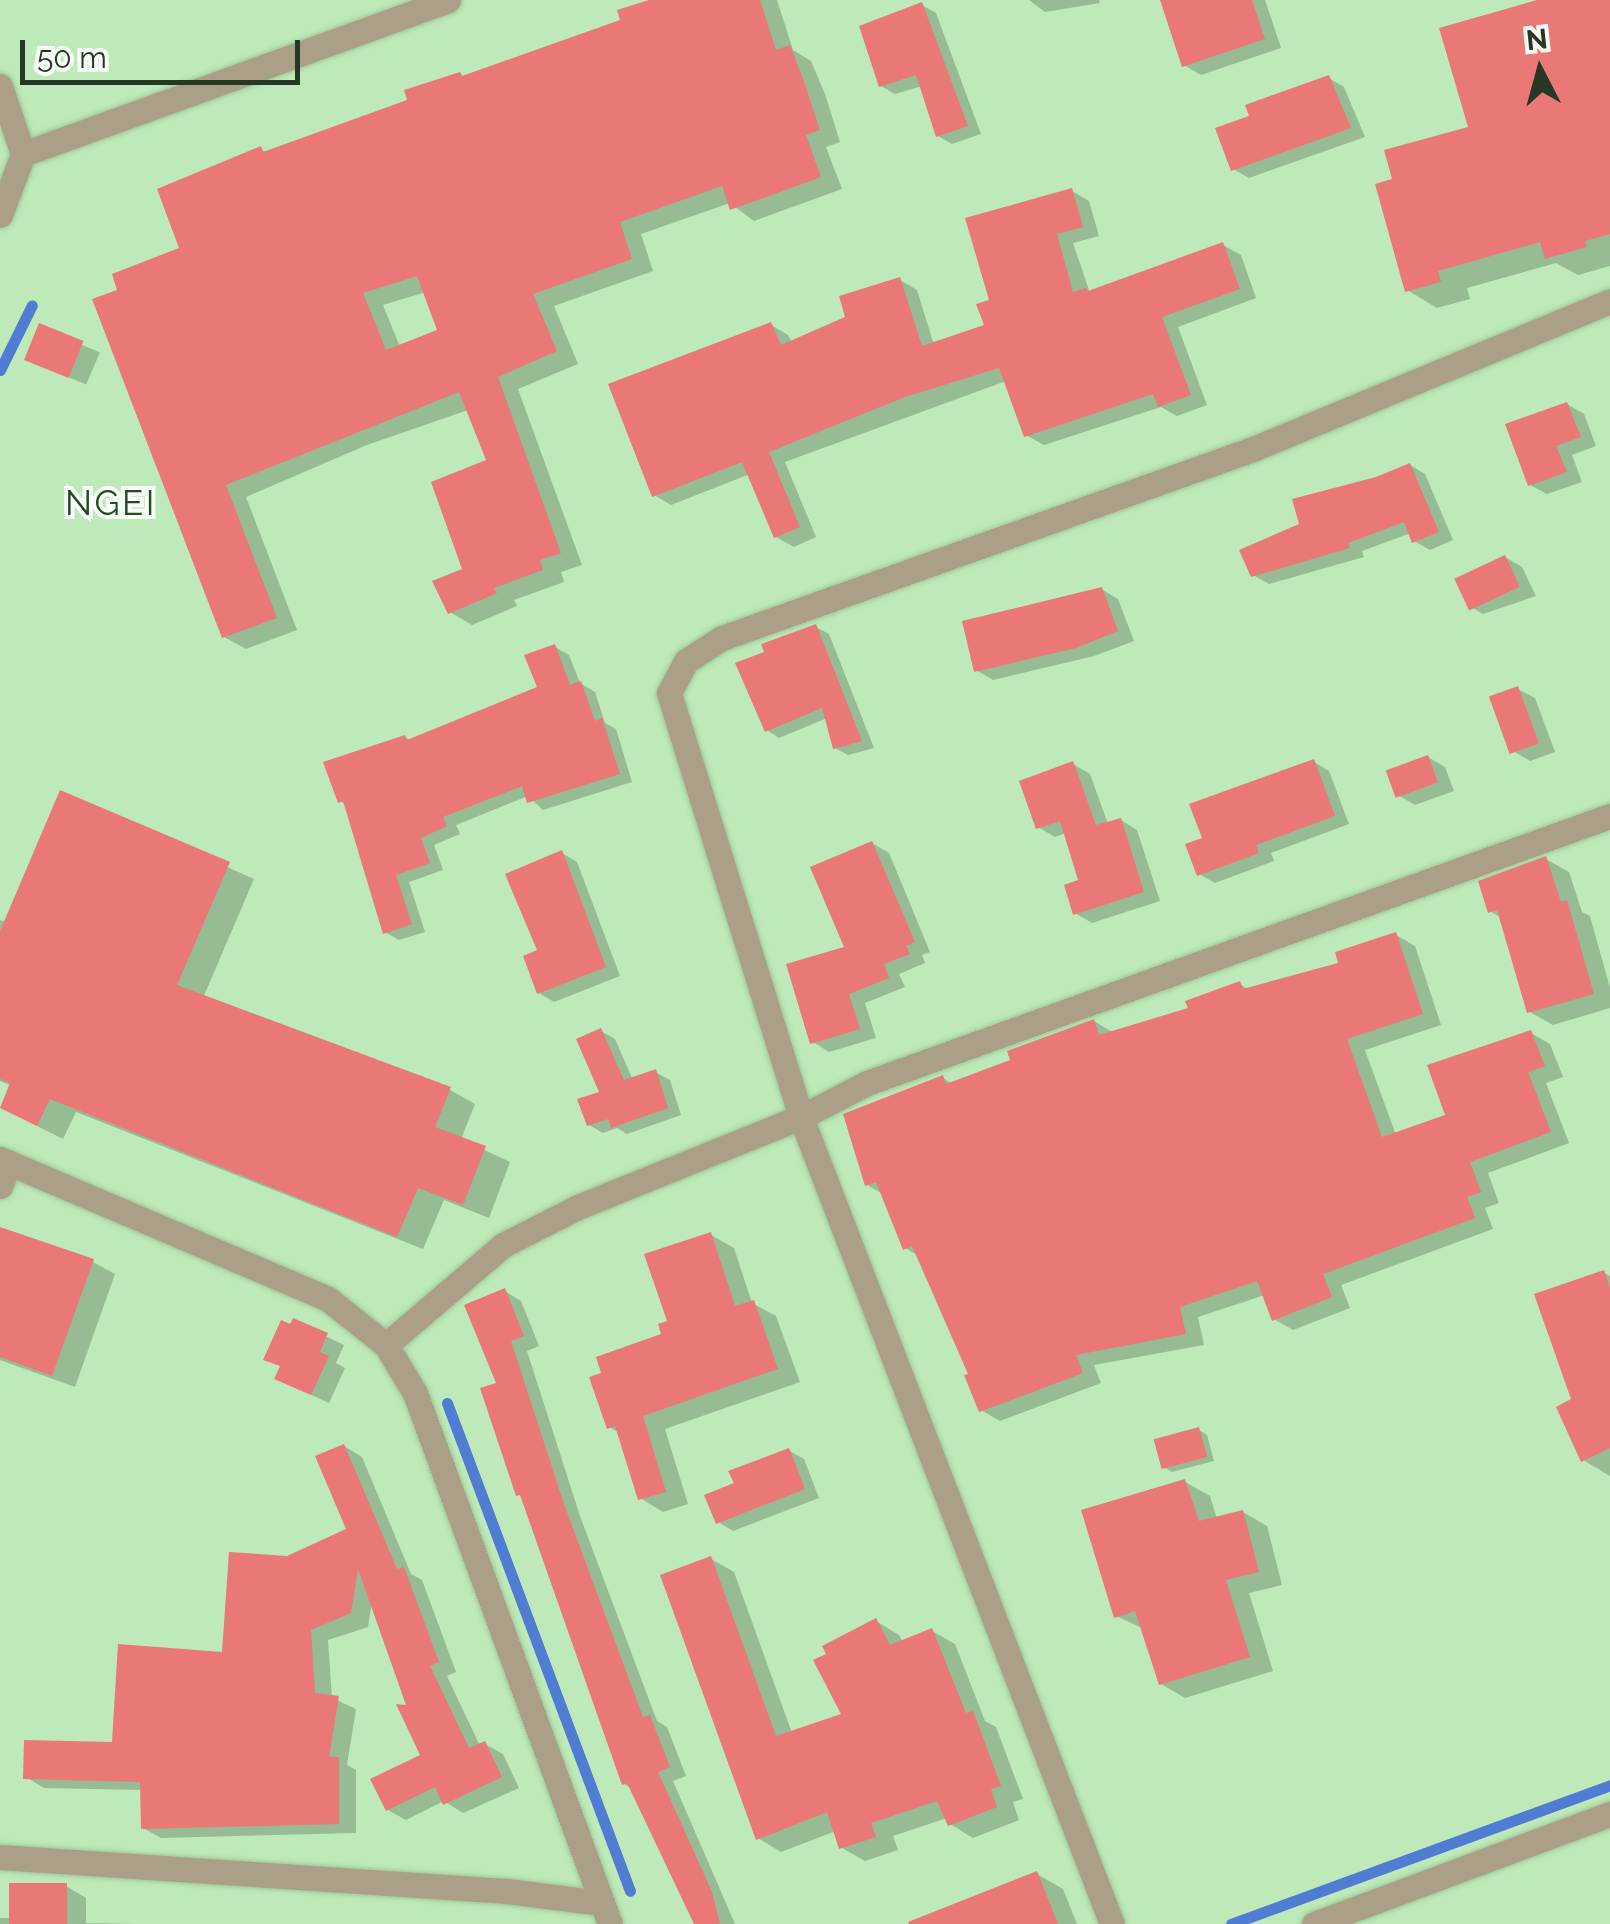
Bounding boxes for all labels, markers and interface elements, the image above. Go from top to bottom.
scale bar [25,20,305,82]
north arrow [1490,20,1590,120]
text: N [1524,22,1549,57]
text: 50 m [37,40,107,75]
district label: NGEI [65,482,157,524]

